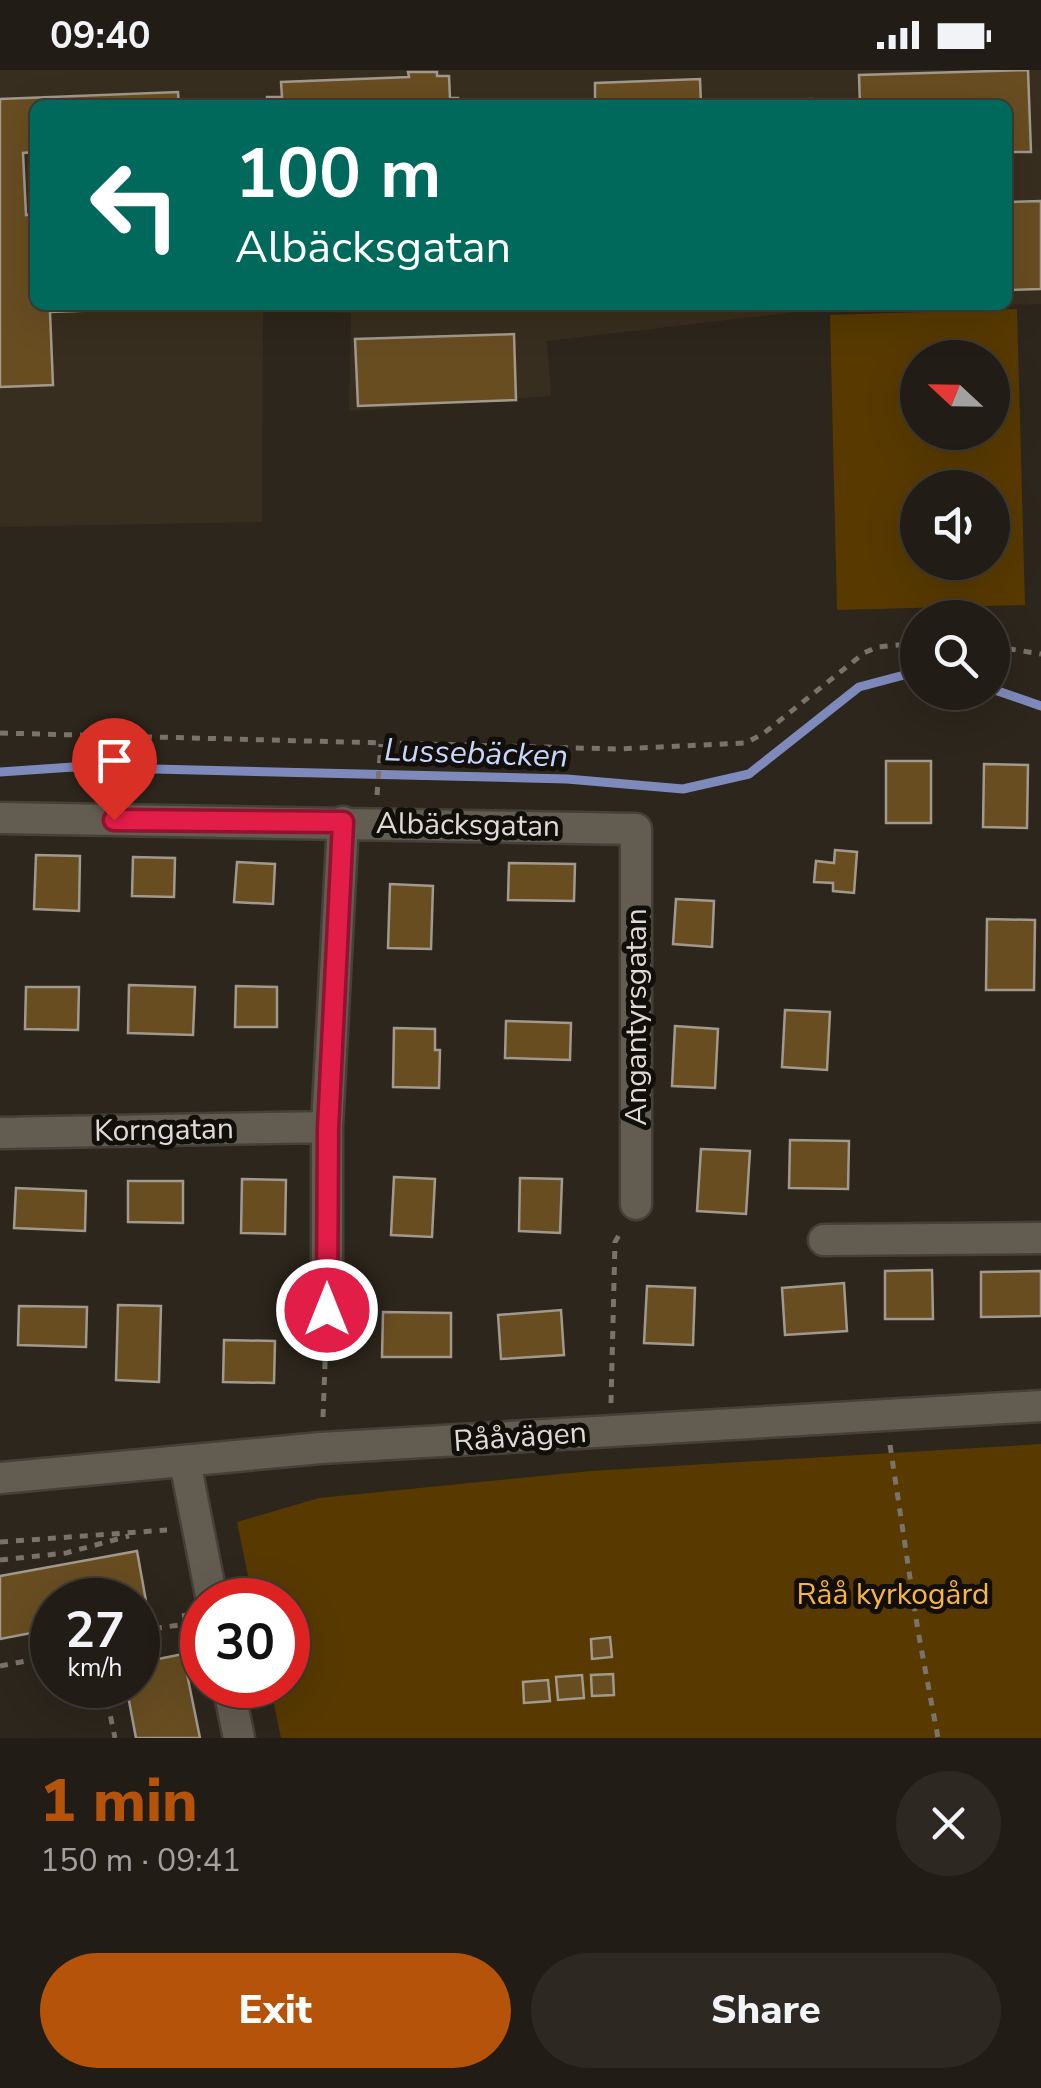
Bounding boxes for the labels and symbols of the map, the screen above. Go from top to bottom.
north arrow [900,340,1010,450]
pin [72,718,157,821]
water label: Lussebäcken [383,728,569,778]
street label: Albäcksgatan [376,803,560,847]
street label: Angantyrsgatan [616,908,657,1126]
street label: Korngatan [94,1108,234,1152]
position arrow [275,1258,379,1362]
street label: Rååvägen [452,1412,588,1462]
park label: Råå kyrkogård [796,1574,990,1615]
speed limit sign: 30 [180,1578,310,1708]

